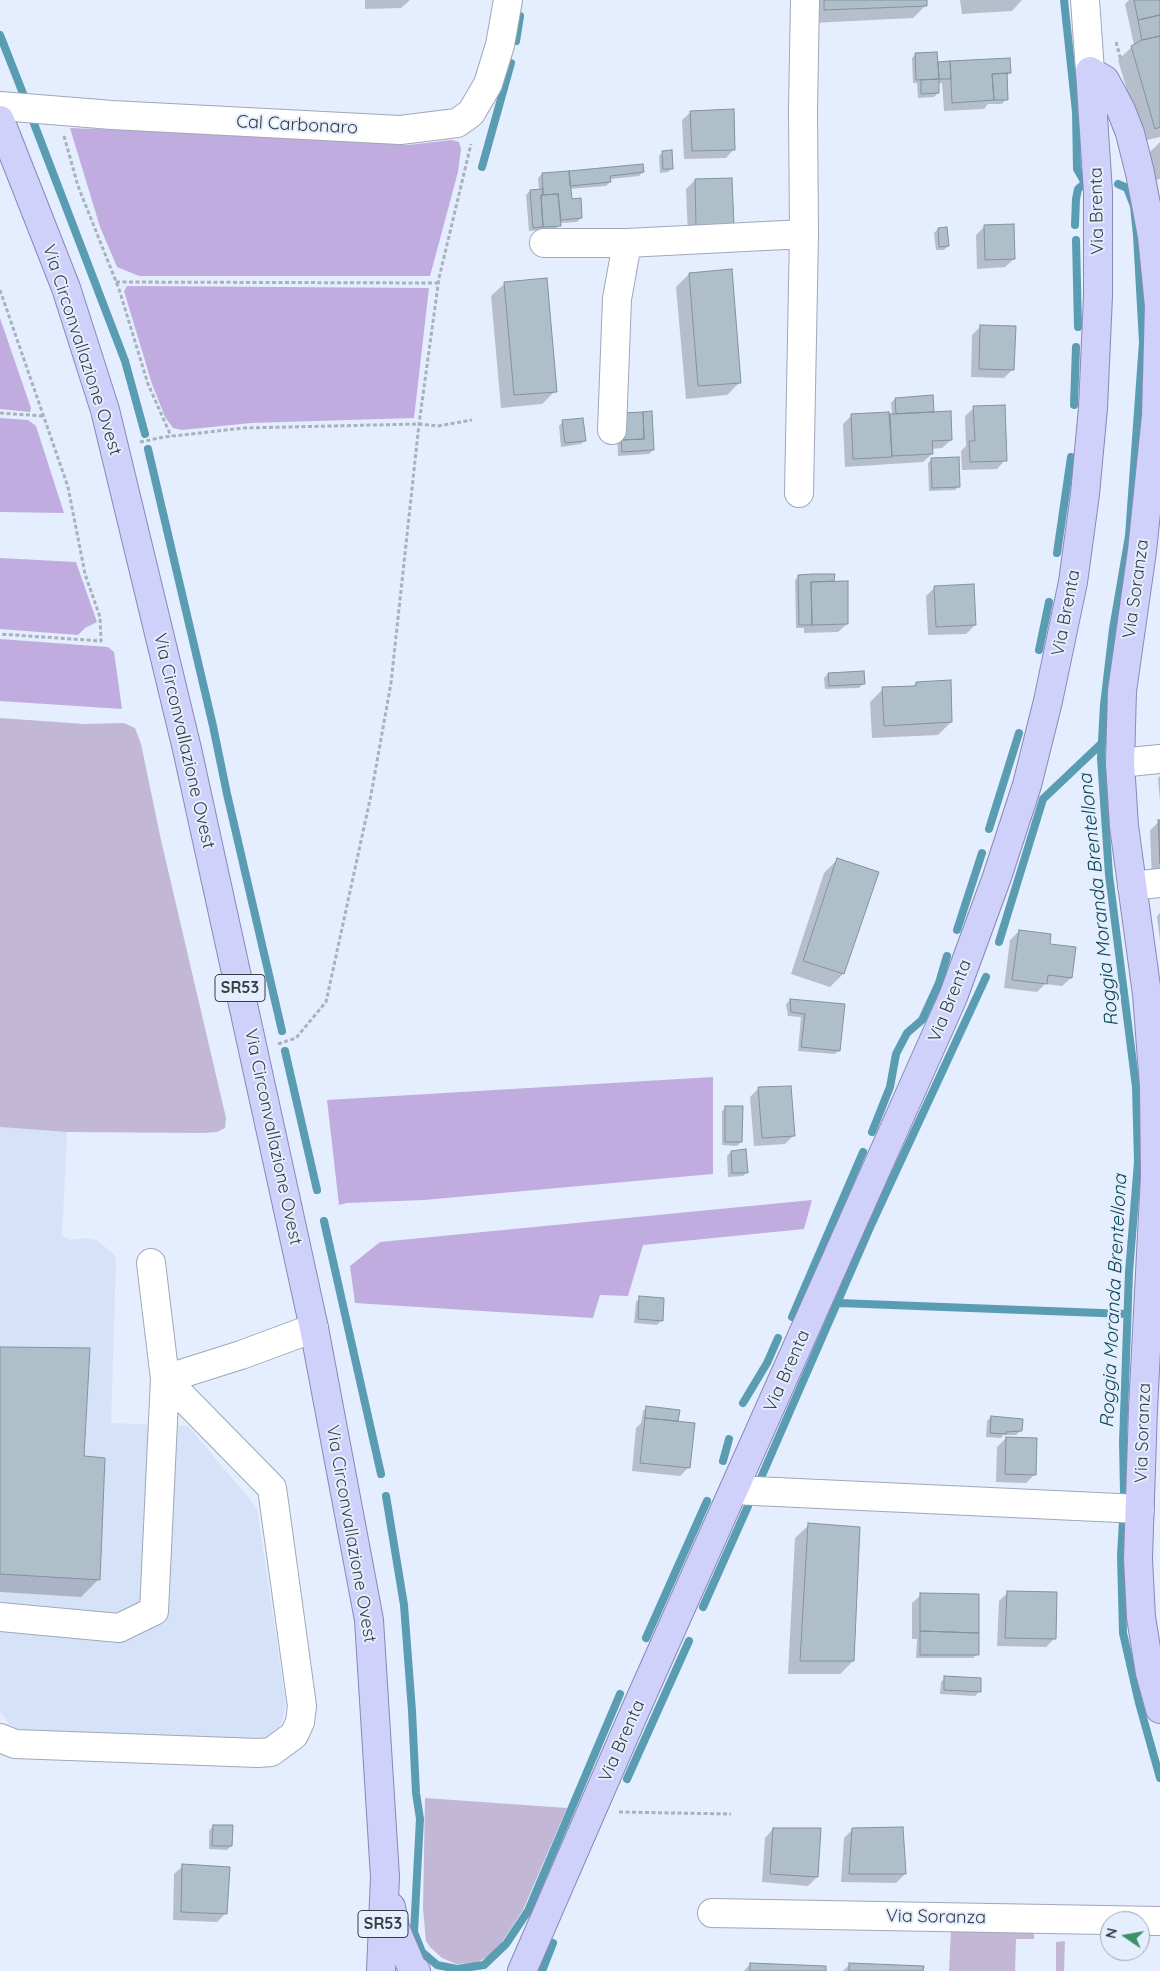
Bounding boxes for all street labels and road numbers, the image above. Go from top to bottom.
street label: Cal Carbonaro [236,111,358,139]
street label: Via Brenta [1085,167,1109,255]
street label: Via Circonvallazione Ovest [38,242,126,458]
street label: Via Soranza [1118,538,1154,640]
street label: Via Brenta [1047,568,1085,658]
street label: Via Circonvallazione Ovest [149,631,219,851]
street label: Via Brenta [924,956,976,1046]
road number: SR53 [215,974,265,1001]
street label: Via Circonvallazione Ovest [239,1027,307,1247]
street label: Via Brenta [759,1327,815,1415]
street label: Via Soranza [1130,1383,1156,1483]
street label: Via Circonvallazione Ovest [321,1423,381,1645]
street label: Via Brenta [594,1697,650,1785]
street label: Via Soranza [886,1905,986,1929]
road number: SR53 [358,1910,408,1938]

